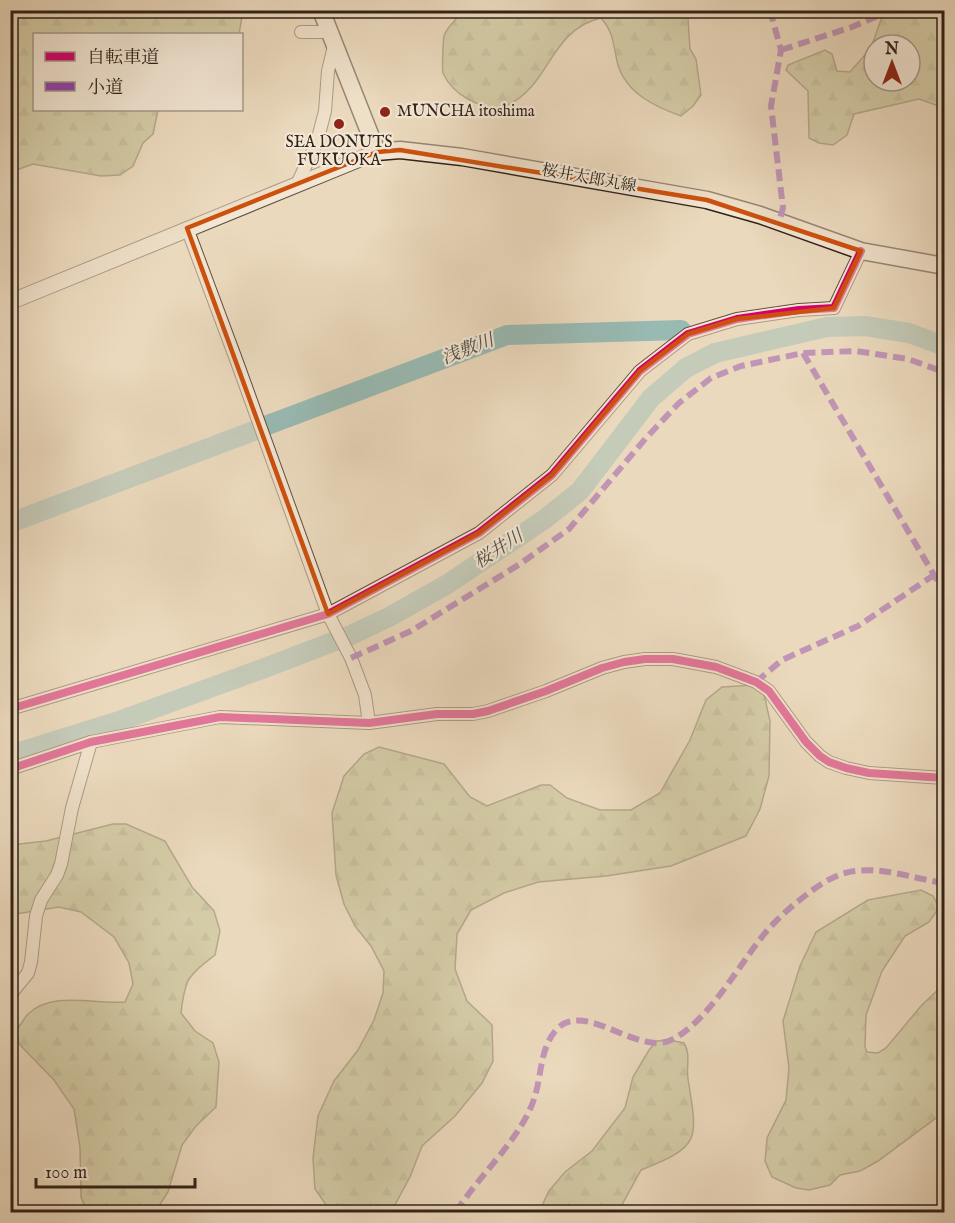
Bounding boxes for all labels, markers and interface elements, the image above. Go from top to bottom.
legend [33,33,243,111]
north arrow [862,33,922,93]
text: N [884,40,899,60]
text: 自転車道 [87,47,159,70]
text: 小道 [87,77,123,100]
place label: MUNCHA itoshima [397,102,535,122]
marker: MUNCHA itoshima [378,105,392,119]
marker: SEA DONUTS FUKUOKA [332,117,346,131]
place label: SEA DONUTS FUKUOKA [286,133,392,171]
street label: 桜井太郎丸線 [540,161,638,197]
water label: 浅敷川 [439,329,499,370]
water label: 桜井川 [470,525,530,574]
scale bar [36,1151,195,1189]
text: 100 m [45,1162,87,1185]

